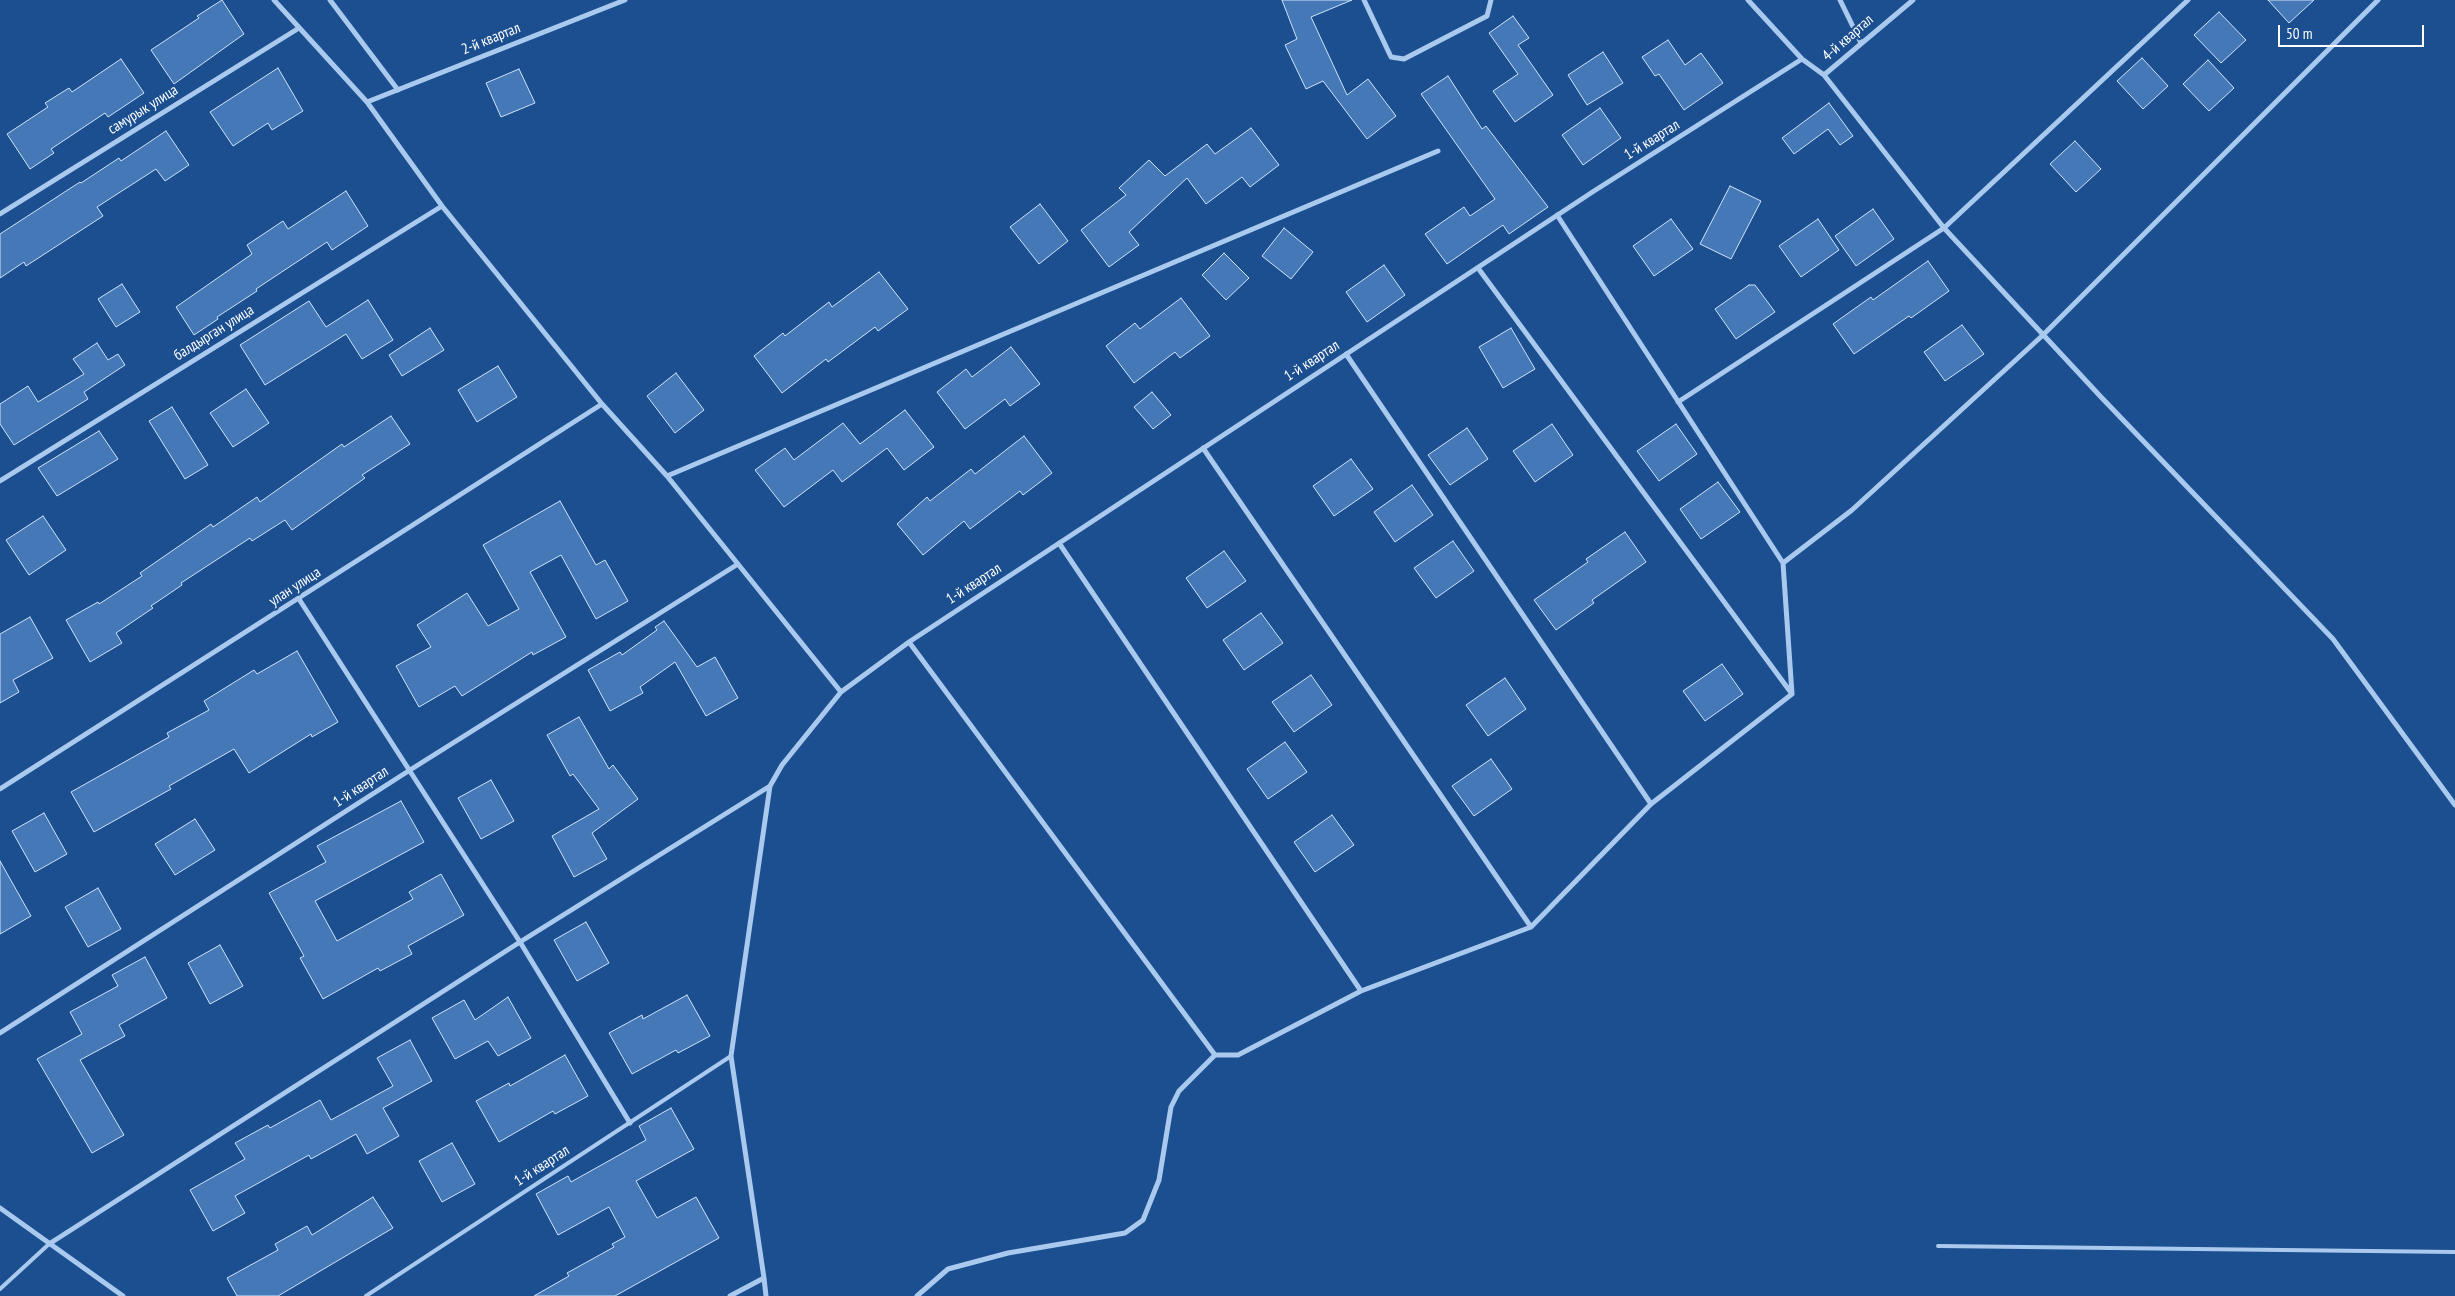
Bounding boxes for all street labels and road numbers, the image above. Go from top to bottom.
street label: 4-й квартал [1819,11,1877,65]
street label: 2-й квартал [459,19,523,59]
street label: самурык улица [105,81,181,139]
street label: 1-й квартал [1621,116,1683,164]
street label: балдырган улица [171,301,257,365]
street label: 1-й квартал [1281,337,1343,385]
street label: 1-й квартал [943,560,1005,608]
street label: улан улица [266,564,324,610]
street label: 1-й квартал [330,763,392,811]
street label: 1-й квартал [511,1142,573,1190]

